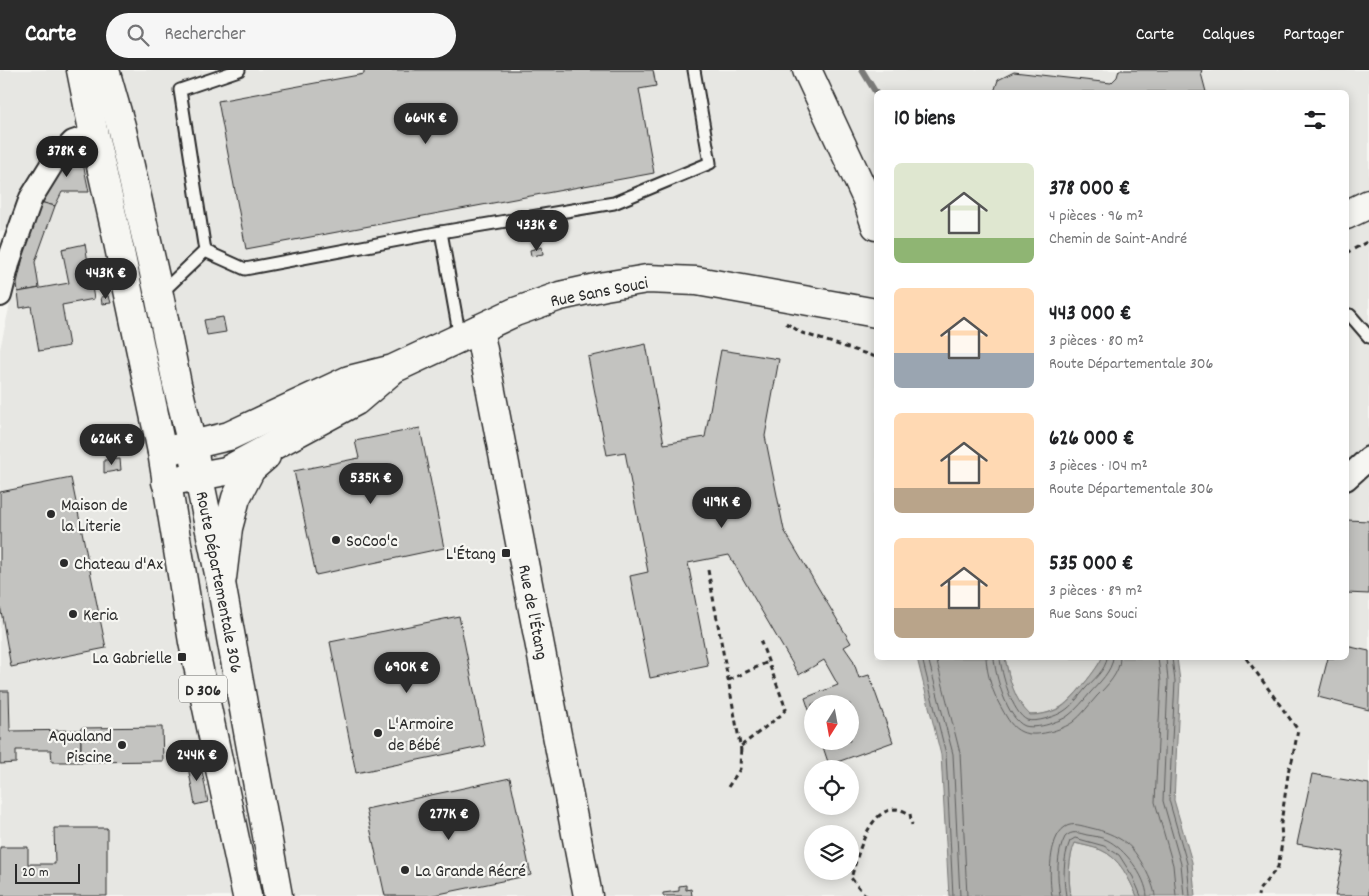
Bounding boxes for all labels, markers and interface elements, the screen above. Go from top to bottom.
search box [106,13,456,58]
text: Carte [25,18,76,52]
icon: search [124,21,152,49]
text: Rechercher [164,22,246,49]
text: Carte [1136,23,1174,48]
text: Calques [1202,23,1255,48]
text: Partager [1283,23,1344,48]
pin: 664K € [385,102,467,145]
text: 10 biens [894,105,956,135]
icon: filters [1301,106,1329,134]
text: 664K € [405,107,447,130]
pin: 378K € [26,136,108,178]
text: 378K € [47,140,87,163]
text: 378 000 € [1049,175,1130,205]
icon: home [934,183,994,243]
text: 4 pièces · 96 m² [1049,205,1143,228]
pin: 433K € [496,210,578,252]
text: 433K € [517,214,557,237]
text: Chemin de Saint-André [1049,228,1187,251]
pin: 443K € [65,258,147,300]
text: 443K € [86,262,126,285]
street label: Rue Sans Souci [548,272,651,315]
text: 443 000 € [1049,300,1131,330]
icon: home [934,308,994,368]
text: 3 pièces · 80 m² [1049,330,1144,353]
text: Route Départementale 306 [1049,353,1213,376]
pin: 626K € [71,424,153,466]
text: 626 000 € [1049,425,1134,455]
text: 626K € [91,428,133,451]
icon: home [934,433,994,493]
text: 3 pièces · 104 m² [1049,455,1148,478]
pin: 535K € [330,462,412,505]
text: 535K € [350,467,392,490]
text: Route Départementale 306 [1049,478,1213,501]
pin: 419K € [681,486,763,529]
street label: Route Départementale 306 [188,489,247,676]
text: 419K € [703,491,741,514]
place label: Maison de la Literie [61,494,128,540]
marker: Maison de la Literie [45,508,57,520]
place label: SoCoo'c [346,530,398,555]
marker: SoCoo'c [330,534,342,546]
place label: L'Étang [446,543,496,568]
marker: L'Étang [500,547,512,559]
text: 535 000 € [1049,550,1133,580]
place label: Chateau d'Ax [74,553,163,578]
marker: Chateau d'Ax [58,557,70,569]
icon: home [934,558,994,618]
street label: Rue de l'Étang [510,563,553,662]
text: 3 pièces · 89 m² [1049,580,1142,603]
text: Rue Sans Souci [1049,603,1137,626]
place label: Keria [83,604,118,629]
marker: Keria [67,608,79,620]
place label: La Gabrielle [92,647,172,672]
marker: La Gabrielle [176,651,188,663]
pin: 690K € [366,652,448,694]
text: 690K € [385,656,429,679]
road number: D 306 [179,676,227,702]
north arrow [804,695,859,750]
map controls [804,695,859,880]
place label: L'Armoire de Bébé [388,713,454,759]
place label: Aqualand Piscine [48,725,112,771]
marker: L'Armoire de Bébé [372,727,384,739]
marker: Aqualand Piscine [116,739,128,751]
pin: 244K € [156,740,238,782]
text: 244K € [177,744,217,767]
button: locate [804,760,859,815]
pin: 277K € [408,798,490,841]
text: 277K € [429,803,469,826]
button: layers [804,825,859,880]
place label: La Grande Récré [415,860,526,885]
scale bar [15,861,80,884]
text: 20 m [22,863,49,883]
marker: La Grande Récré [399,864,411,876]

